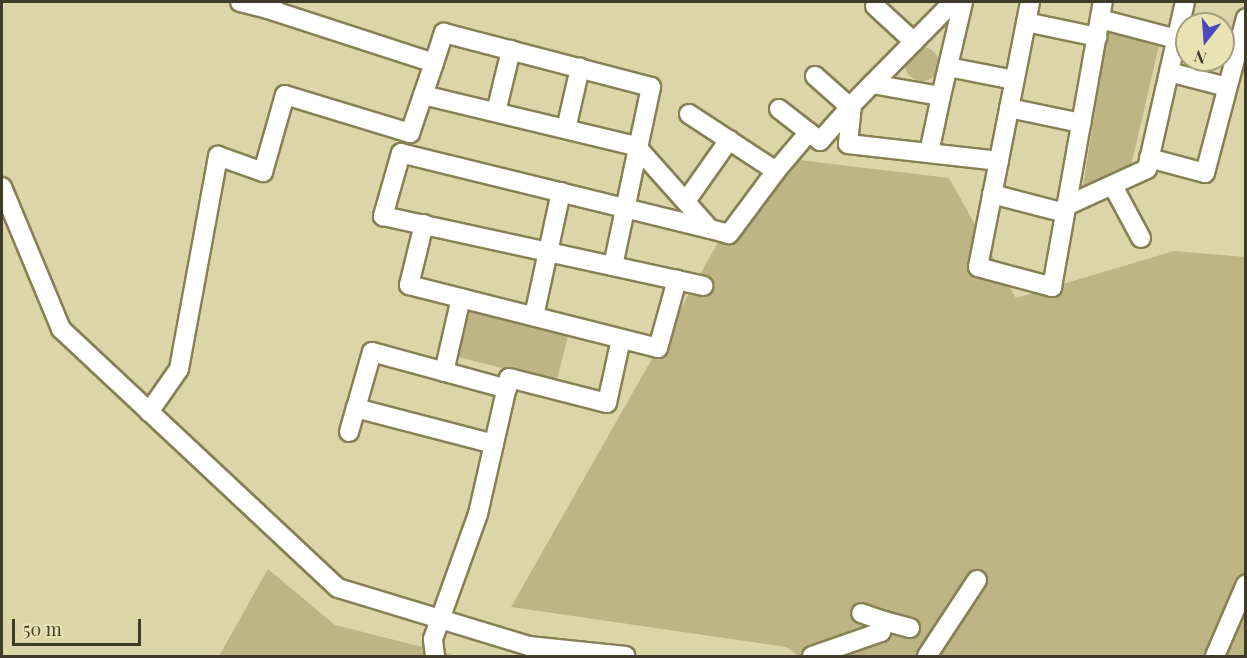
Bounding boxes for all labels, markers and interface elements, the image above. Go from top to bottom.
north arrow [1175,12,1235,72]
text: N [1192,46,1209,70]
scale bar [15,607,144,645]
text: 50 m [23,617,62,641]

